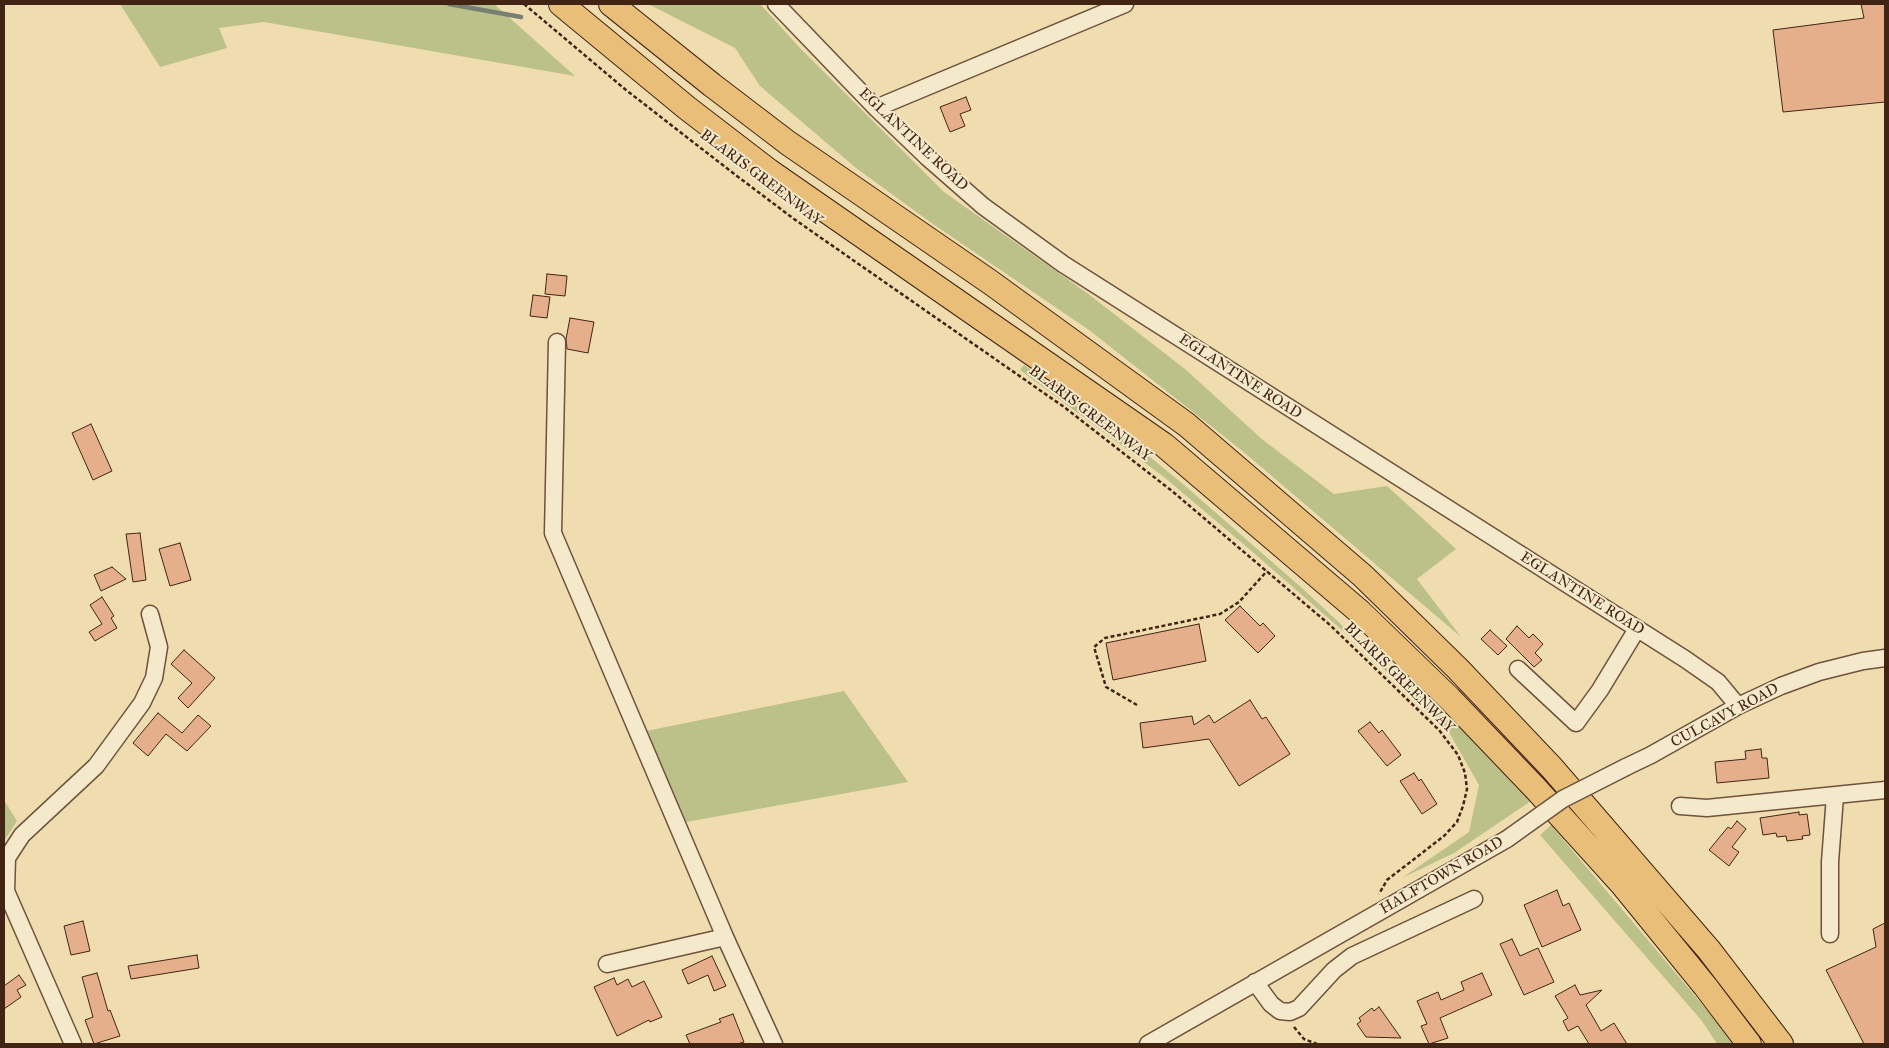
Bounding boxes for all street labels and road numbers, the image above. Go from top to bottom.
street label: EGLANTINE ROAD [855,85,971,195]
street label: BLARIS GREENWAY [696,126,826,230]
street label: EGLANTINE ROAD [1175,331,1305,423]
street label: BLARIS GREENWAY [1025,362,1155,466]
street label: EGLANTINE ROAD [1517,549,1647,639]
street label: BLARIS GREENWAY [1340,619,1458,737]
street label: CULCAVY ROAD [1668,680,1782,752]
street label: HALFTOWN ROAD [1377,833,1507,919]

